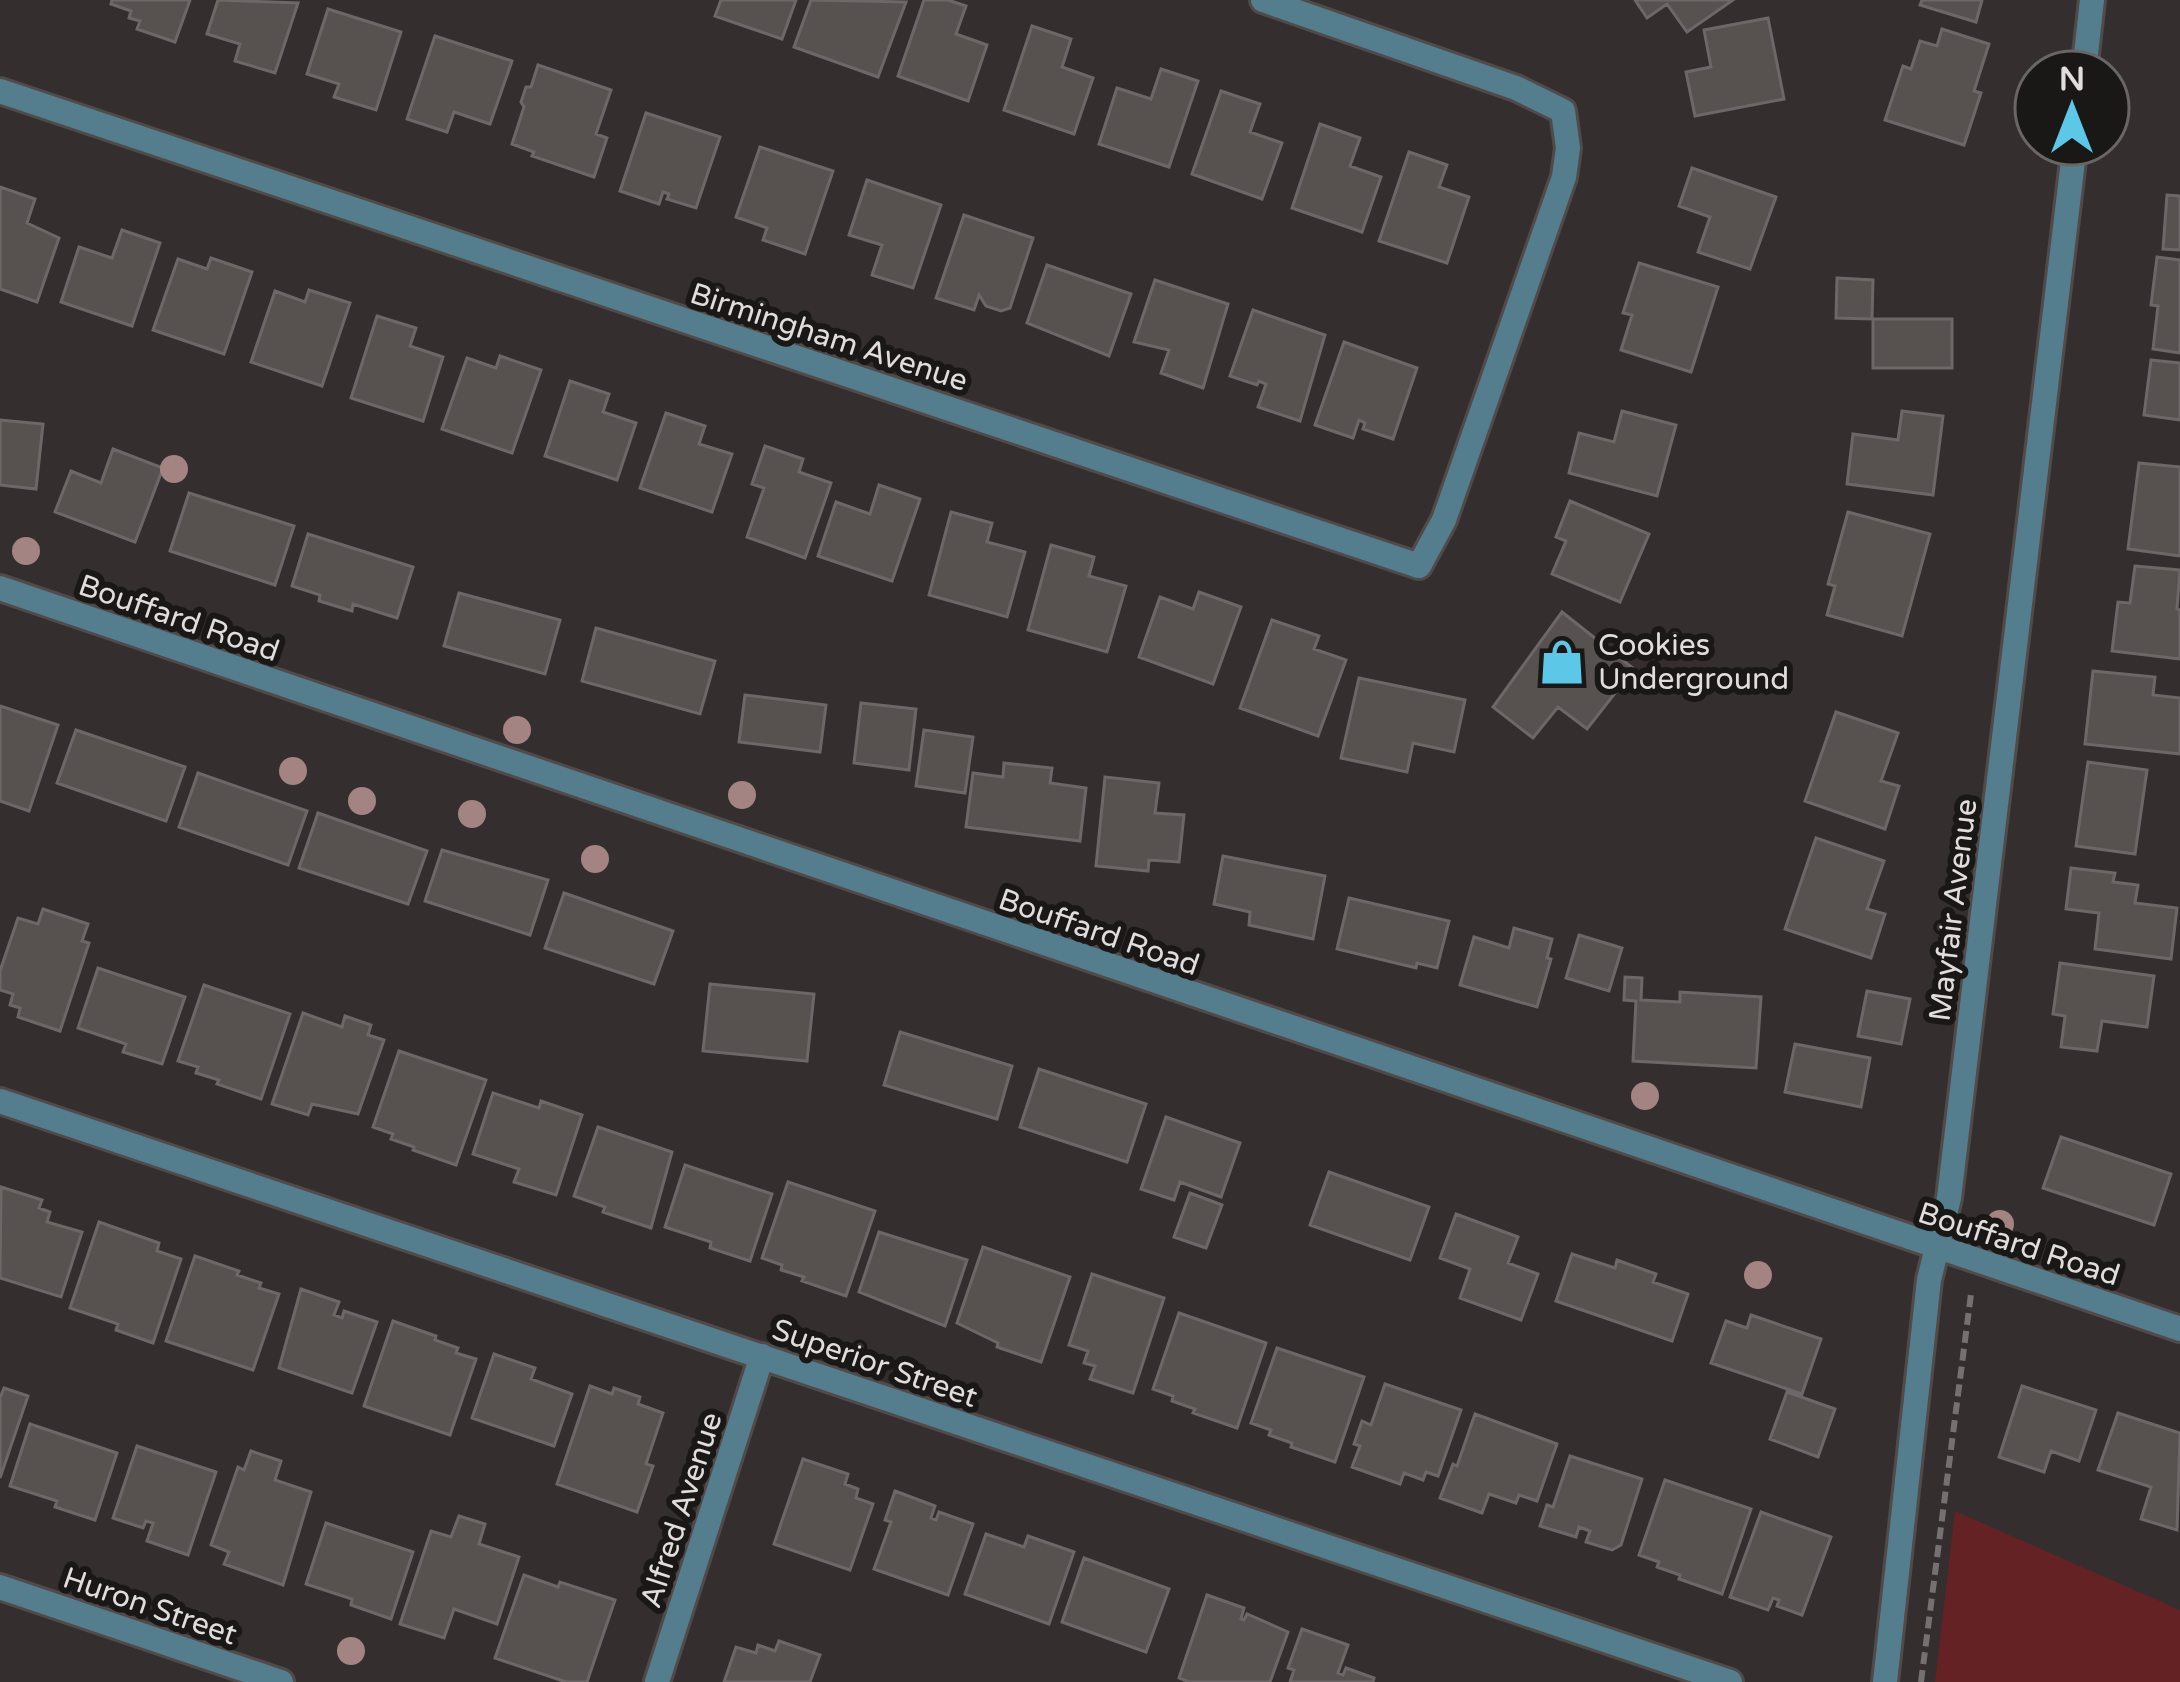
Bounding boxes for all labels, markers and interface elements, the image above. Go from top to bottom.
north arrow [2012,48,2132,168]
text: N [2059,60,2085,99]
street label: Birmingham Avenue [685,275,972,400]
street label: Bouffard Road [74,567,284,670]
place label: Cookies Underground [1598,627,1789,698]
shop icon: Cookies Underground [1537,637,1587,687]
street label: Mayfair Avenue [1922,797,1985,1023]
street label: Bouffard Road [994,881,1204,984]
street label: Bouffard Road [1913,1194,2124,1295]
street label: Superior Street [767,1311,982,1416]
street label: Alfred Avenue [632,1408,730,1613]
street label: Huron Street [58,1559,242,1654]

